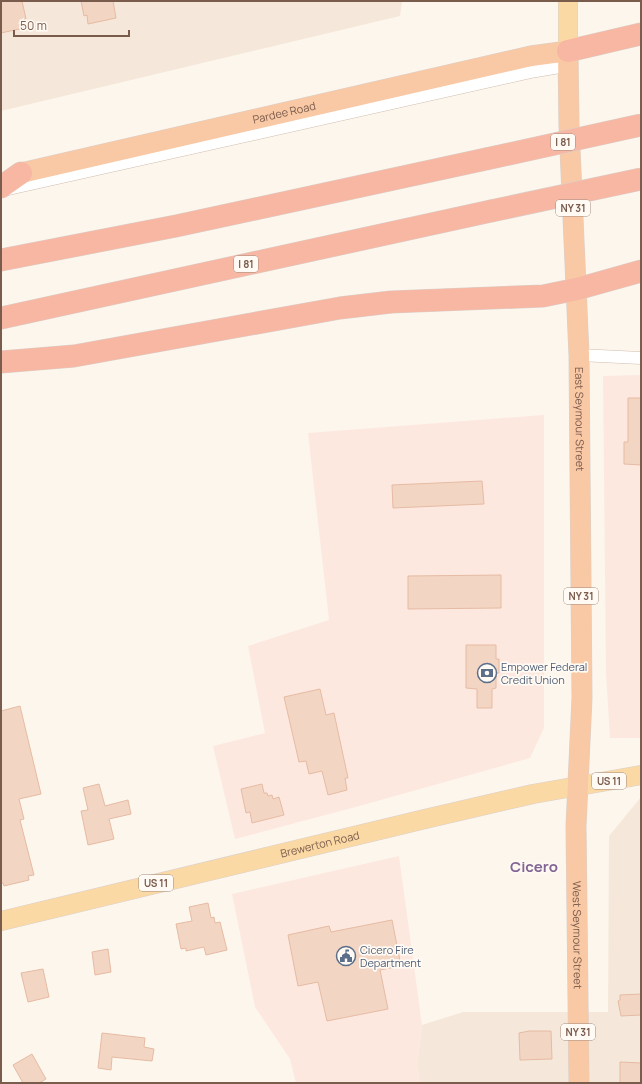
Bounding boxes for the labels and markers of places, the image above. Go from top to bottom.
place label: Empower Federal Credit Union [501,659,587,687]
bank icon: Empower Federal Credit Union [476,662,498,684]
place label: Cicero Fire Department [360,942,421,970]
public building icon: Cicero Fire Department [335,945,357,967]

